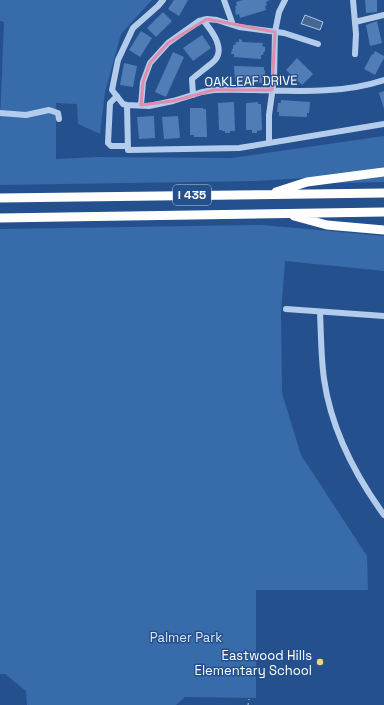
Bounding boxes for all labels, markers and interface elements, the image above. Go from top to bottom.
street label: OAKLEAF DRIVE [204,72,298,90]
road number: I 435 [173,185,211,205]
park label: Palmer Park [150,629,222,646]
place label: Eastwood Hills Elementary School [195,647,312,679]
marker: Eastwood Hills Elementary School [315,657,325,667]

